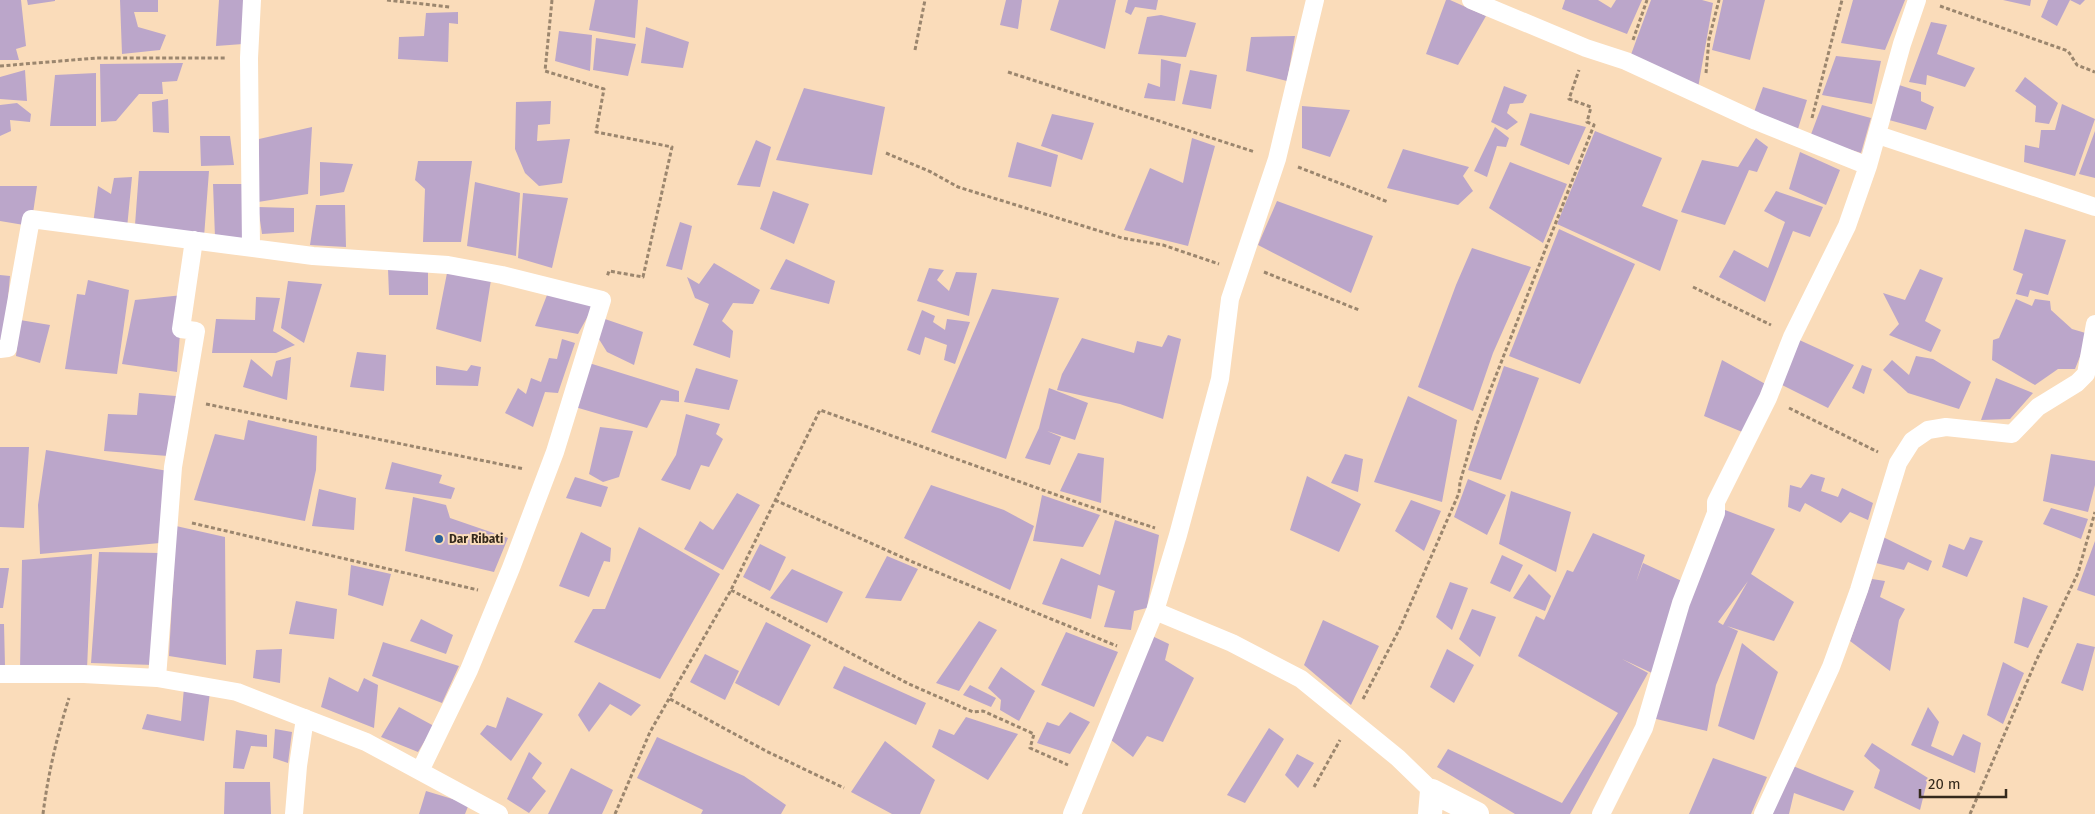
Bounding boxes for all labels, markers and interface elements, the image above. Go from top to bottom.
place label: Dar Ribati [449,532,503,546]
marker: Dar Ribati [433,533,445,545]
scale bar [1920,766,2006,798]
text: 20 m [1928,775,1961,793]

